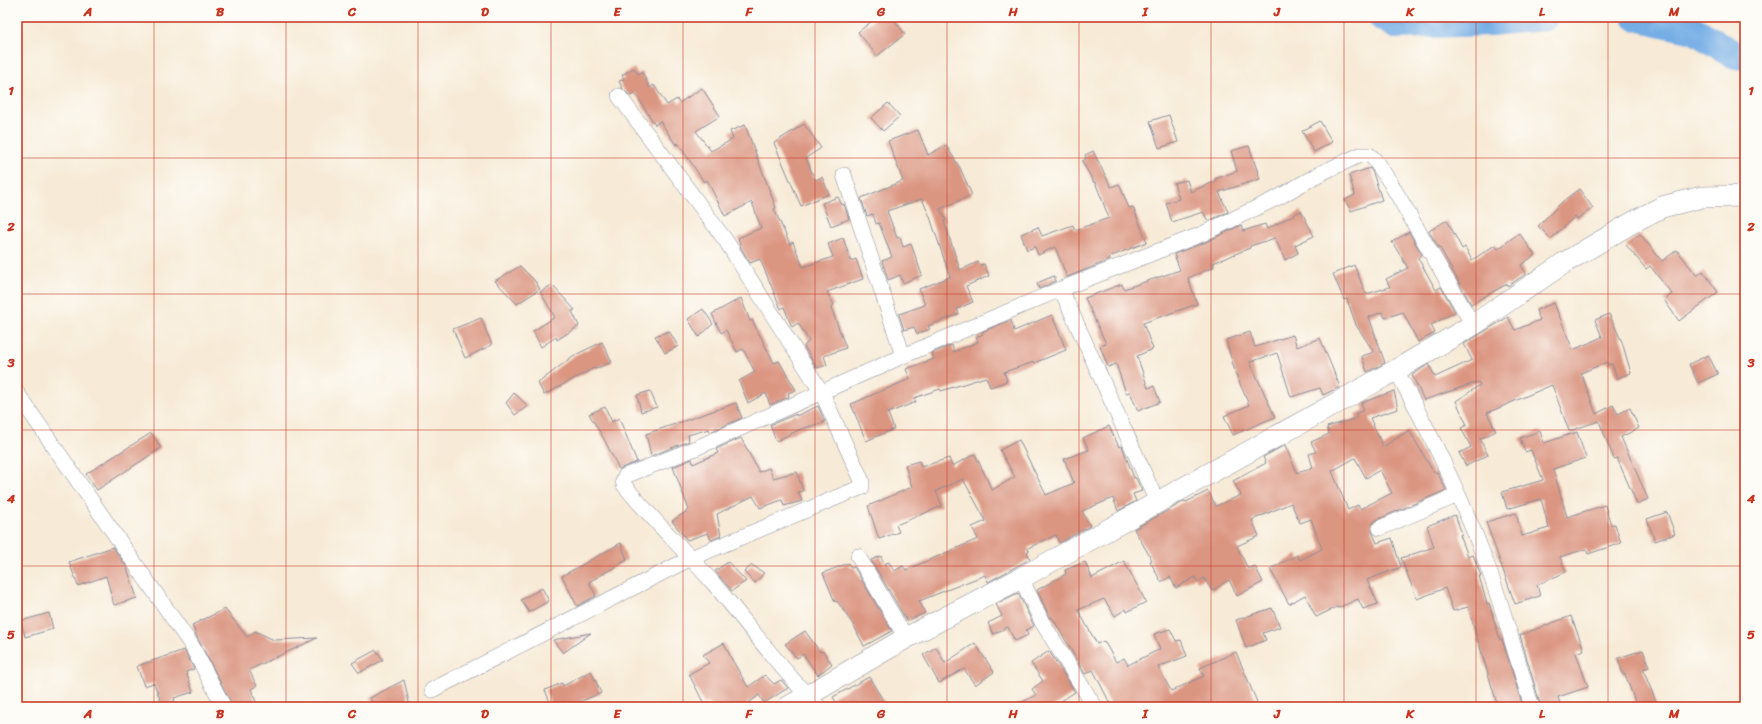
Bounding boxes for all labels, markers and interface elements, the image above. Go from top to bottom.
text: A [83,0,92,23]
text: B [216,0,225,23]
text: C [347,0,357,23]
text: D [481,0,489,23]
text: E [613,0,622,23]
text: F [744,0,753,23]
text: G [876,0,886,23]
text: H [1007,0,1018,23]
text: I [1141,0,1149,23]
text: J [1273,0,1281,23]
text: K [1405,0,1415,23]
text: L [1539,0,1546,23]
text: M [1668,0,1680,23]
text: 1 [8,79,14,102]
text: 1 [1748,79,1754,102]
text: 2 [6,215,15,238]
text: 2 [1746,215,1755,238]
text: 3 [6,351,15,374]
text: 3 [1746,351,1755,374]
text: 4 [6,487,16,510]
text: 4 [1746,487,1756,510]
text: 5 [7,623,15,646]
text: 5 [1747,623,1755,646]
text: A [83,702,92,724]
text: B [216,702,225,724]
text: C [347,702,357,724]
text: D [481,702,489,724]
text: E [613,702,622,724]
text: F [744,702,753,724]
text: G [876,702,886,724]
text: H [1007,702,1018,724]
text: I [1141,702,1149,724]
text: J [1273,702,1281,724]
text: K [1405,702,1415,724]
text: L [1539,702,1546,724]
text: M [1668,702,1680,724]

